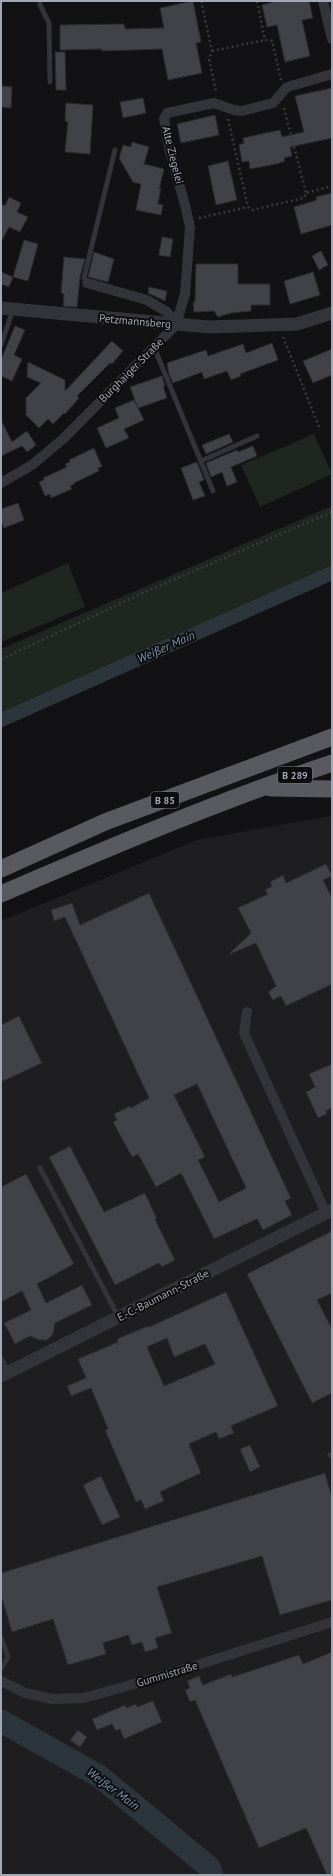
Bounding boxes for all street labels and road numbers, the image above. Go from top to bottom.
street label: Alte Ziegelei [159,125,187,185]
street label: Petzmannsberg [98,311,172,331]
street label: Burghaiger Straße [96,335,166,405]
road number: B 289 [278,767,312,783]
road number: B 85 [151,792,179,808]
street label: E.-C.-Baumann-Straße [115,1266,212,1324]
street label: Gummistraße [135,1658,200,1690]

